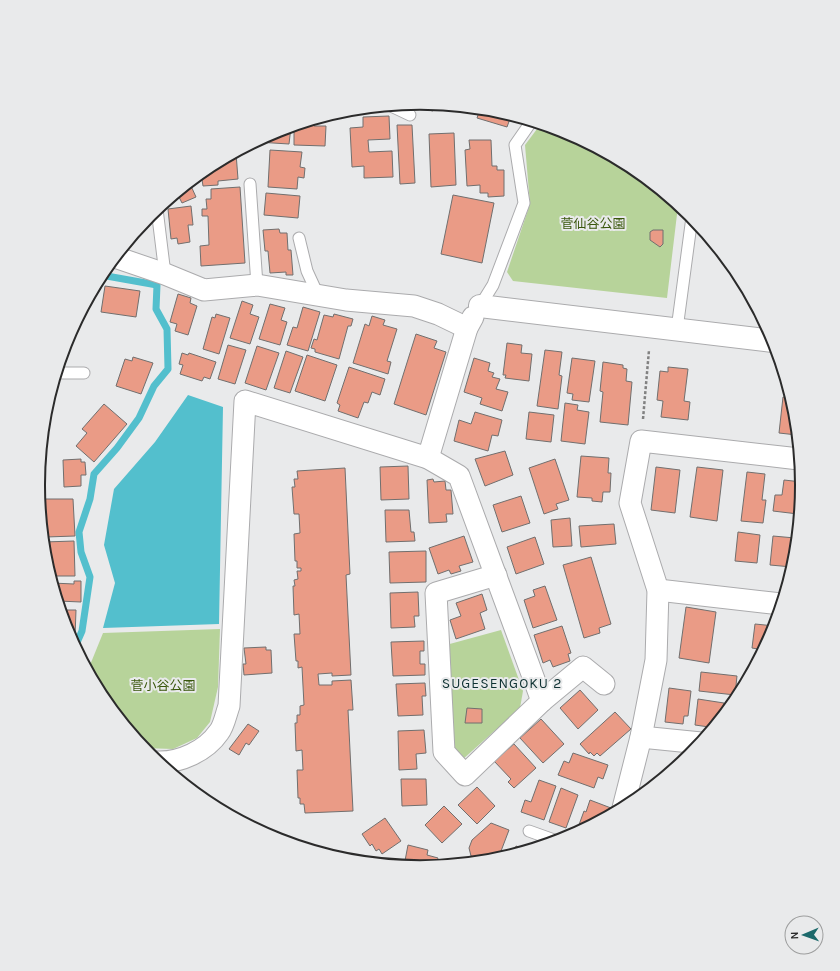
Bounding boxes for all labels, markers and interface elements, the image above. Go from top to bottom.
park label: 菅仙谷公園 [560,216,626,231]
district label: SUGESENGOKU 2 [442,675,562,692]
park label: 菅小谷公園 [130,678,196,693]
north arrow [784,915,824,955]
text: N [788,931,801,940]

